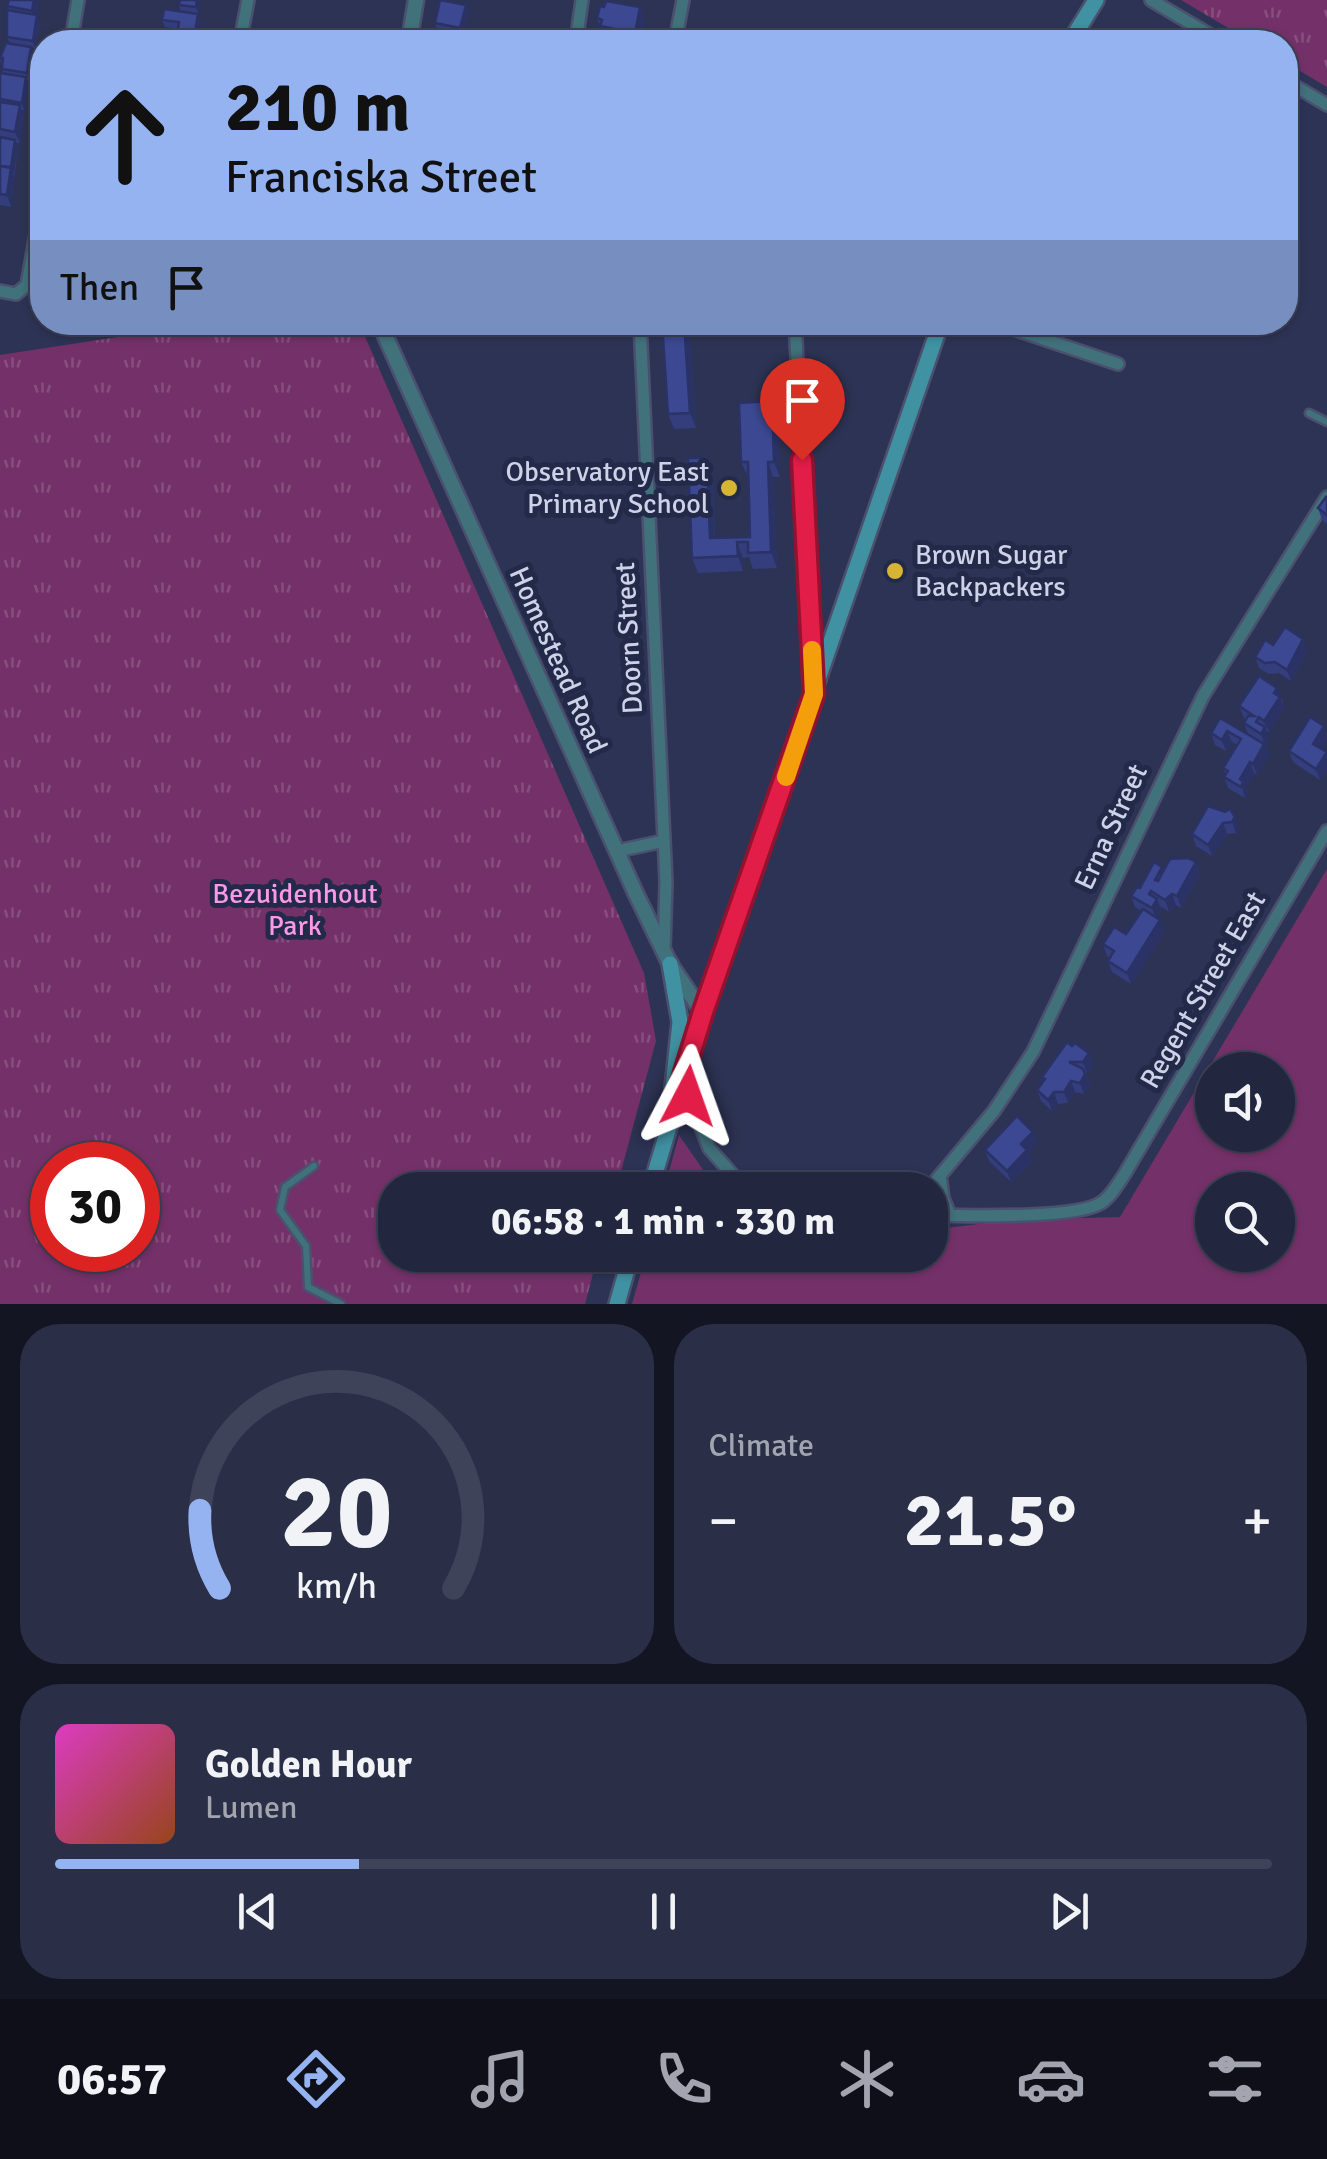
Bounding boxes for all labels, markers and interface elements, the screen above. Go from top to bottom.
text: 210 m [225,64,410,150]
icon: ahead [60,70,190,200]
text: Franciska Street [225,150,537,205]
icon: arrive [159,260,214,315]
text: Then [60,264,139,311]
pin [760,358,845,461]
icon: arrive [775,373,830,428]
place label: Observatory East Primary School [506,455,709,521]
marker: Observatory East Primary School [718,477,740,499]
place label: Brown Sugar Backpackers [915,538,1068,604]
marker: Brown Sugar Backpackers [884,560,906,582]
street label: Homestead Road [502,561,614,759]
street label: Doorn Street [608,561,650,715]
street label: Erna Street [1067,759,1155,895]
park label: Bezuidenhout Park [212,877,378,943]
street label: Regent Street East [1133,885,1273,1094]
position arrow [636,1044,740,1148]
map controls [1195,1052,1295,1272]
button: sound [1195,1052,1295,1152]
speed limit sign: 30 [30,1142,160,1272]
button: search [1195,1172,1295,1272]
text: 06:58 · 1 min · 330 m [491,1198,835,1245]
text: Climate [709,1426,814,1465]
text: 20 [281,1448,393,1576]
text: 21.5° [904,1474,1077,1567]
text: − [709,1487,738,1555]
text: + [1242,1487,1272,1555]
text: km/h [296,1564,377,1608]
text: Golden Hour [205,1741,412,1788]
text: Lumen [205,1788,297,1827]
icon: previous [230,1884,285,1939]
icon: pause [636,1884,691,1939]
icon: next [1042,1884,1097,1939]
icon: directions [281,2044,351,2114]
icon: music [465,2044,535,2114]
icon: phone [649,2044,719,2114]
icon: climate [832,2044,902,2114]
icon: car [1016,2044,1086,2114]
icon: filters [1200,2044,1270,2114]
text: 06:57 [57,2052,167,2107]

